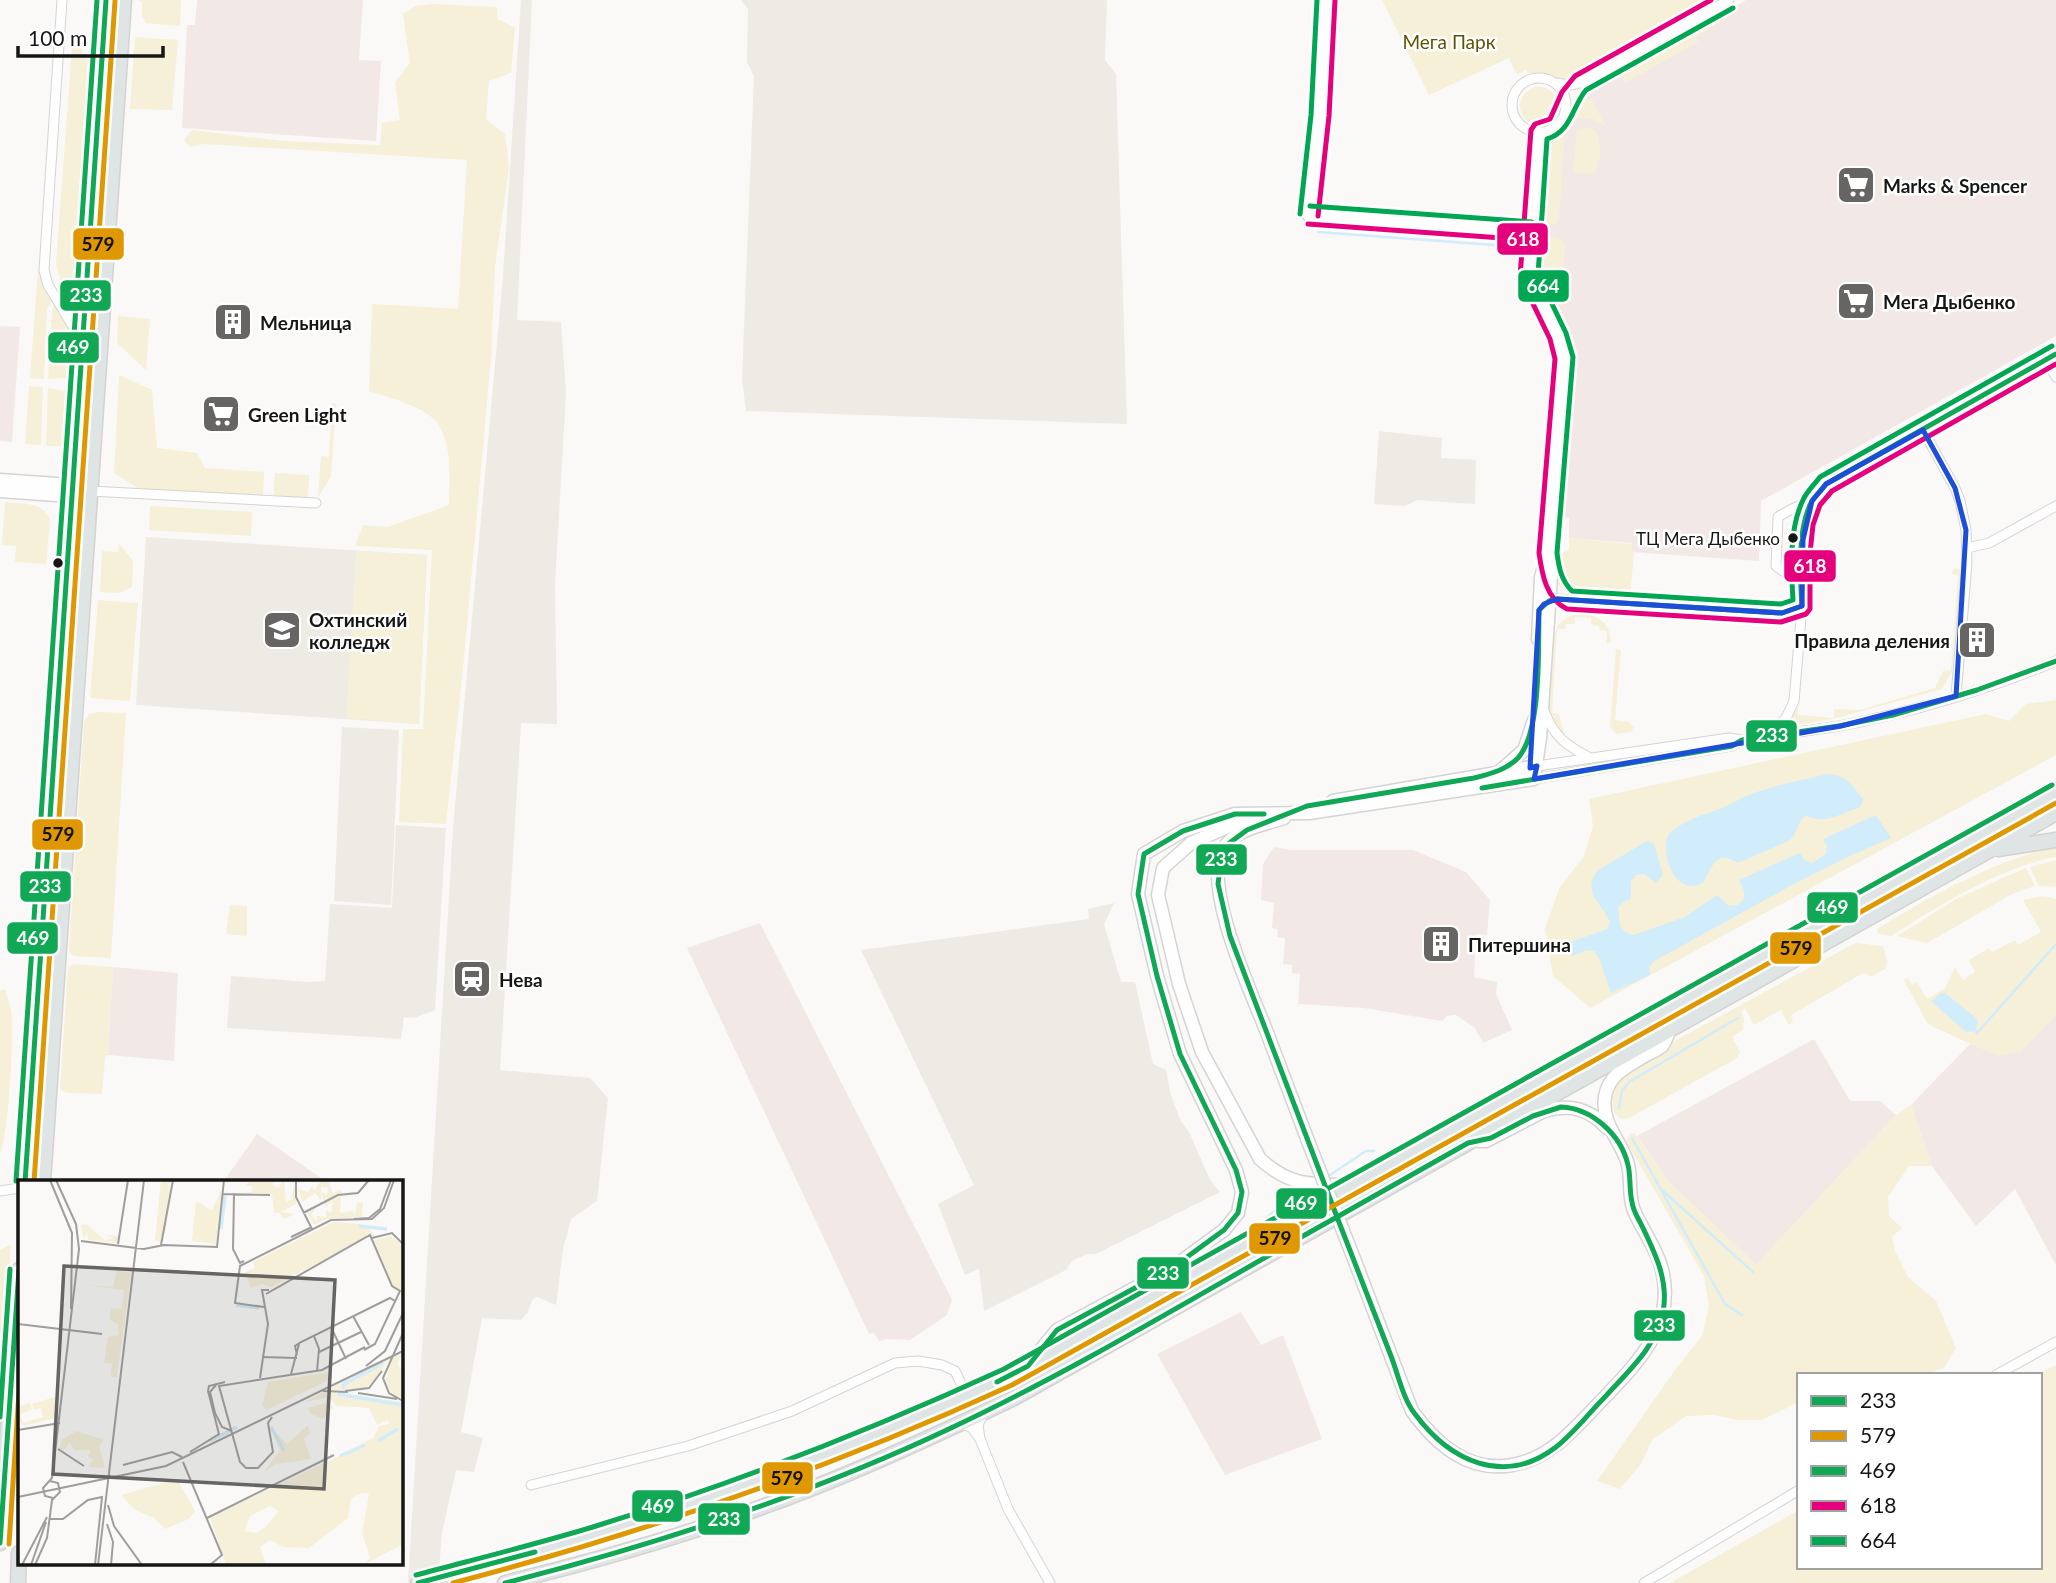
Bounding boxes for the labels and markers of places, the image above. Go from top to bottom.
supermarket icon: Marks & Spencer [1835,164,1877,206]
place label: Marks & Spencer [1883,174,2028,197]
supermarket icon: Мега Дыбенко [1835,280,1877,322]
place label: Мега Дыбенко [1883,290,2015,313]
building icon: Мельница [212,301,254,343]
place label: Мельница [260,311,352,334]
supermarket icon: Green Light [200,393,242,435]
place label: Green Light [248,403,346,426]
place label: ТЦ Мега Дыбенко [1636,528,1780,549]
marker: ТЦ Мега Дыбенко [1786,531,1800,545]
unlabelled marker [51,556,65,570]
place label: Охтинский колледж [309,608,407,653]
school or university icon: Охтинский колледж [261,609,303,651]
building icon: Правила деления [1956,619,1998,661]
place label: Правила деления [1794,629,1950,652]
building icon: Питершина [1420,923,1462,965]
place label: Питершина [1468,933,1571,956]
station icon: Нева [451,958,493,1000]
place label: Нева [499,968,543,991]

